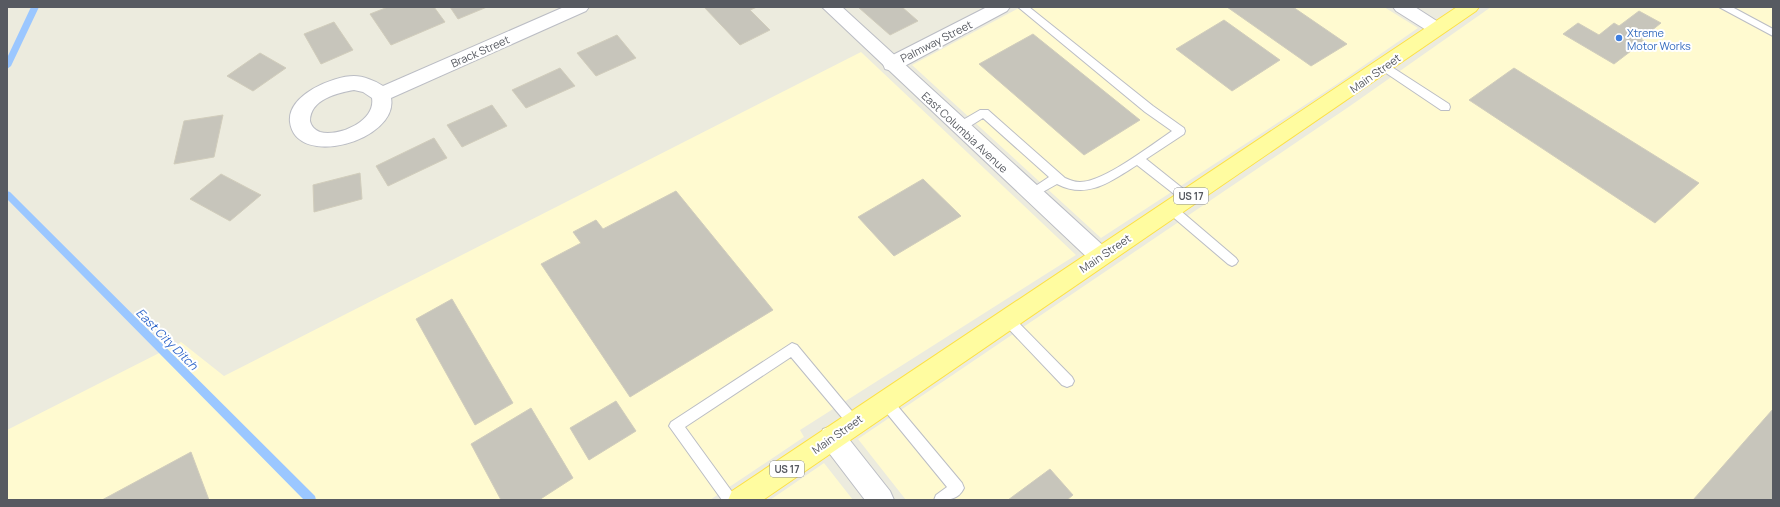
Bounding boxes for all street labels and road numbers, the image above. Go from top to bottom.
street label: Palmway Street [898,16,974,66]
street label: Brack Street [448,31,512,71]
street label: Main Street [1347,50,1403,96]
street label: East Columbia Avenue [919,88,1012,176]
road number: US 17 [1174,188,1208,204]
street label: Main Street [1076,230,1134,276]
street label: Main Street [809,411,865,457]
road number: US 17 [770,461,804,477]

